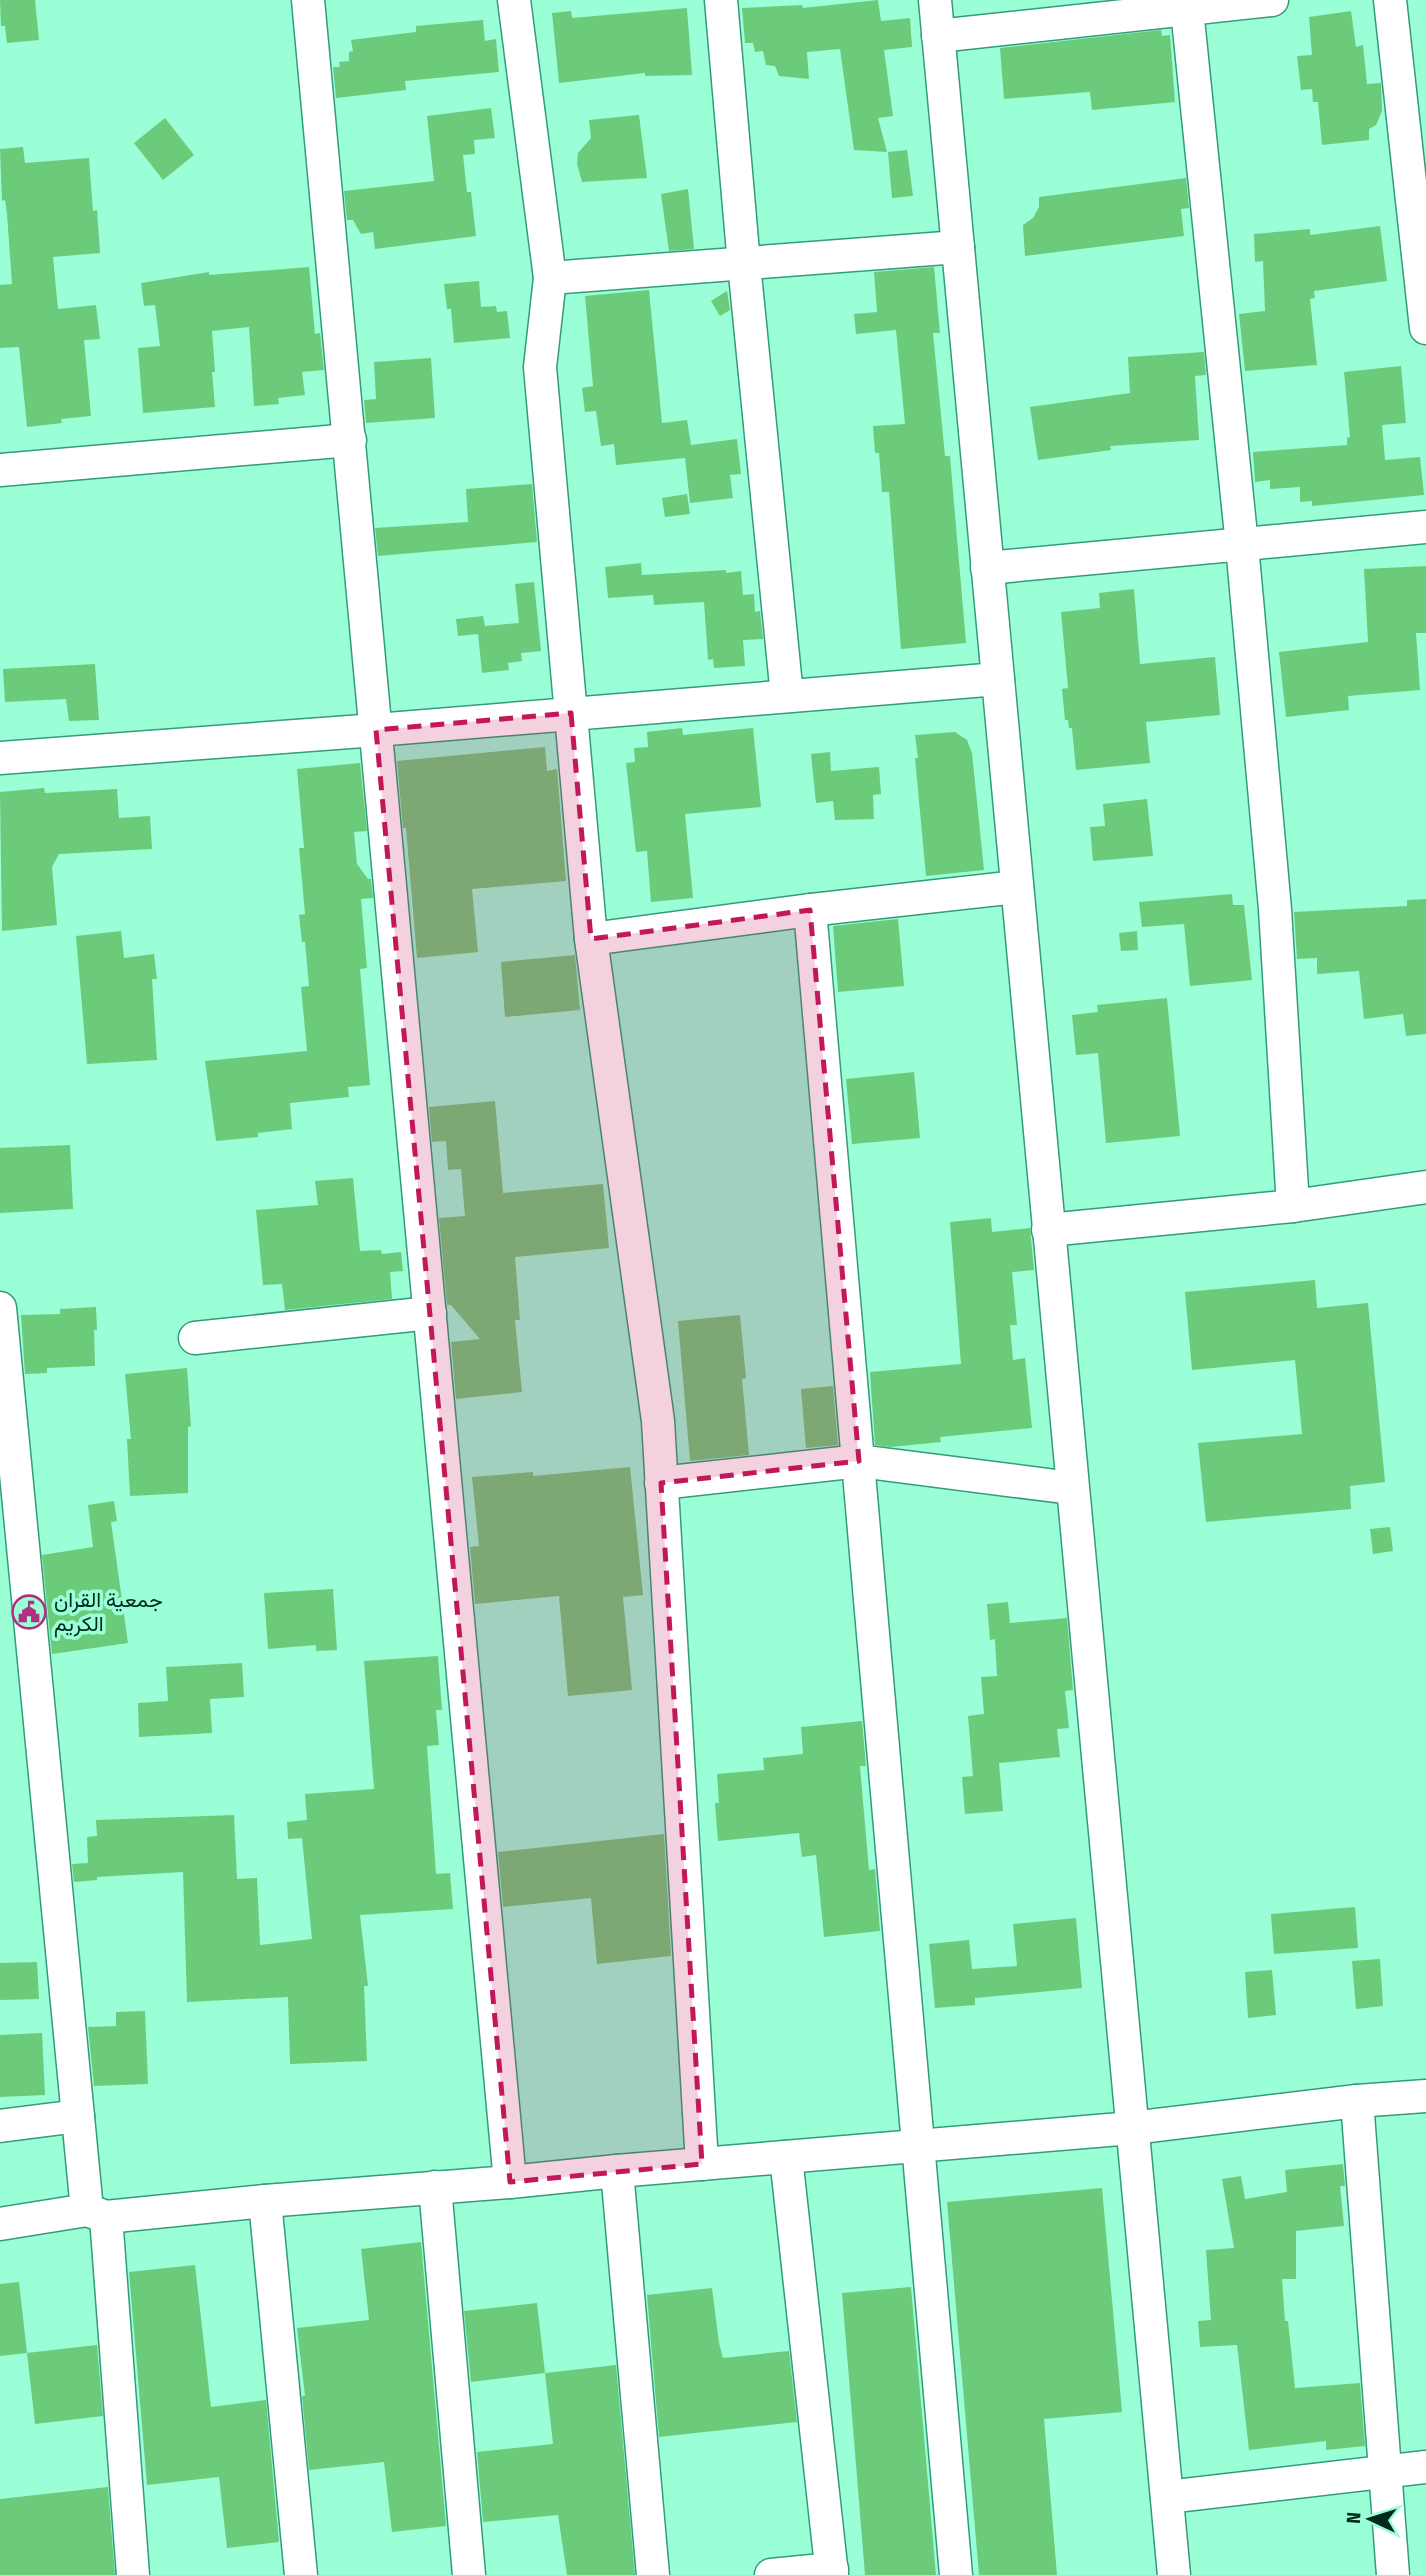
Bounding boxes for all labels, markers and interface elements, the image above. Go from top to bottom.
place label: جمعية القران الكريم [54,1587,163,1638]
public building icon: جمعية القران الكريم [10,1593,48,1631]
north arrow [1335,2484,1405,2554]
text: N [1342,2511,1365,2524]

